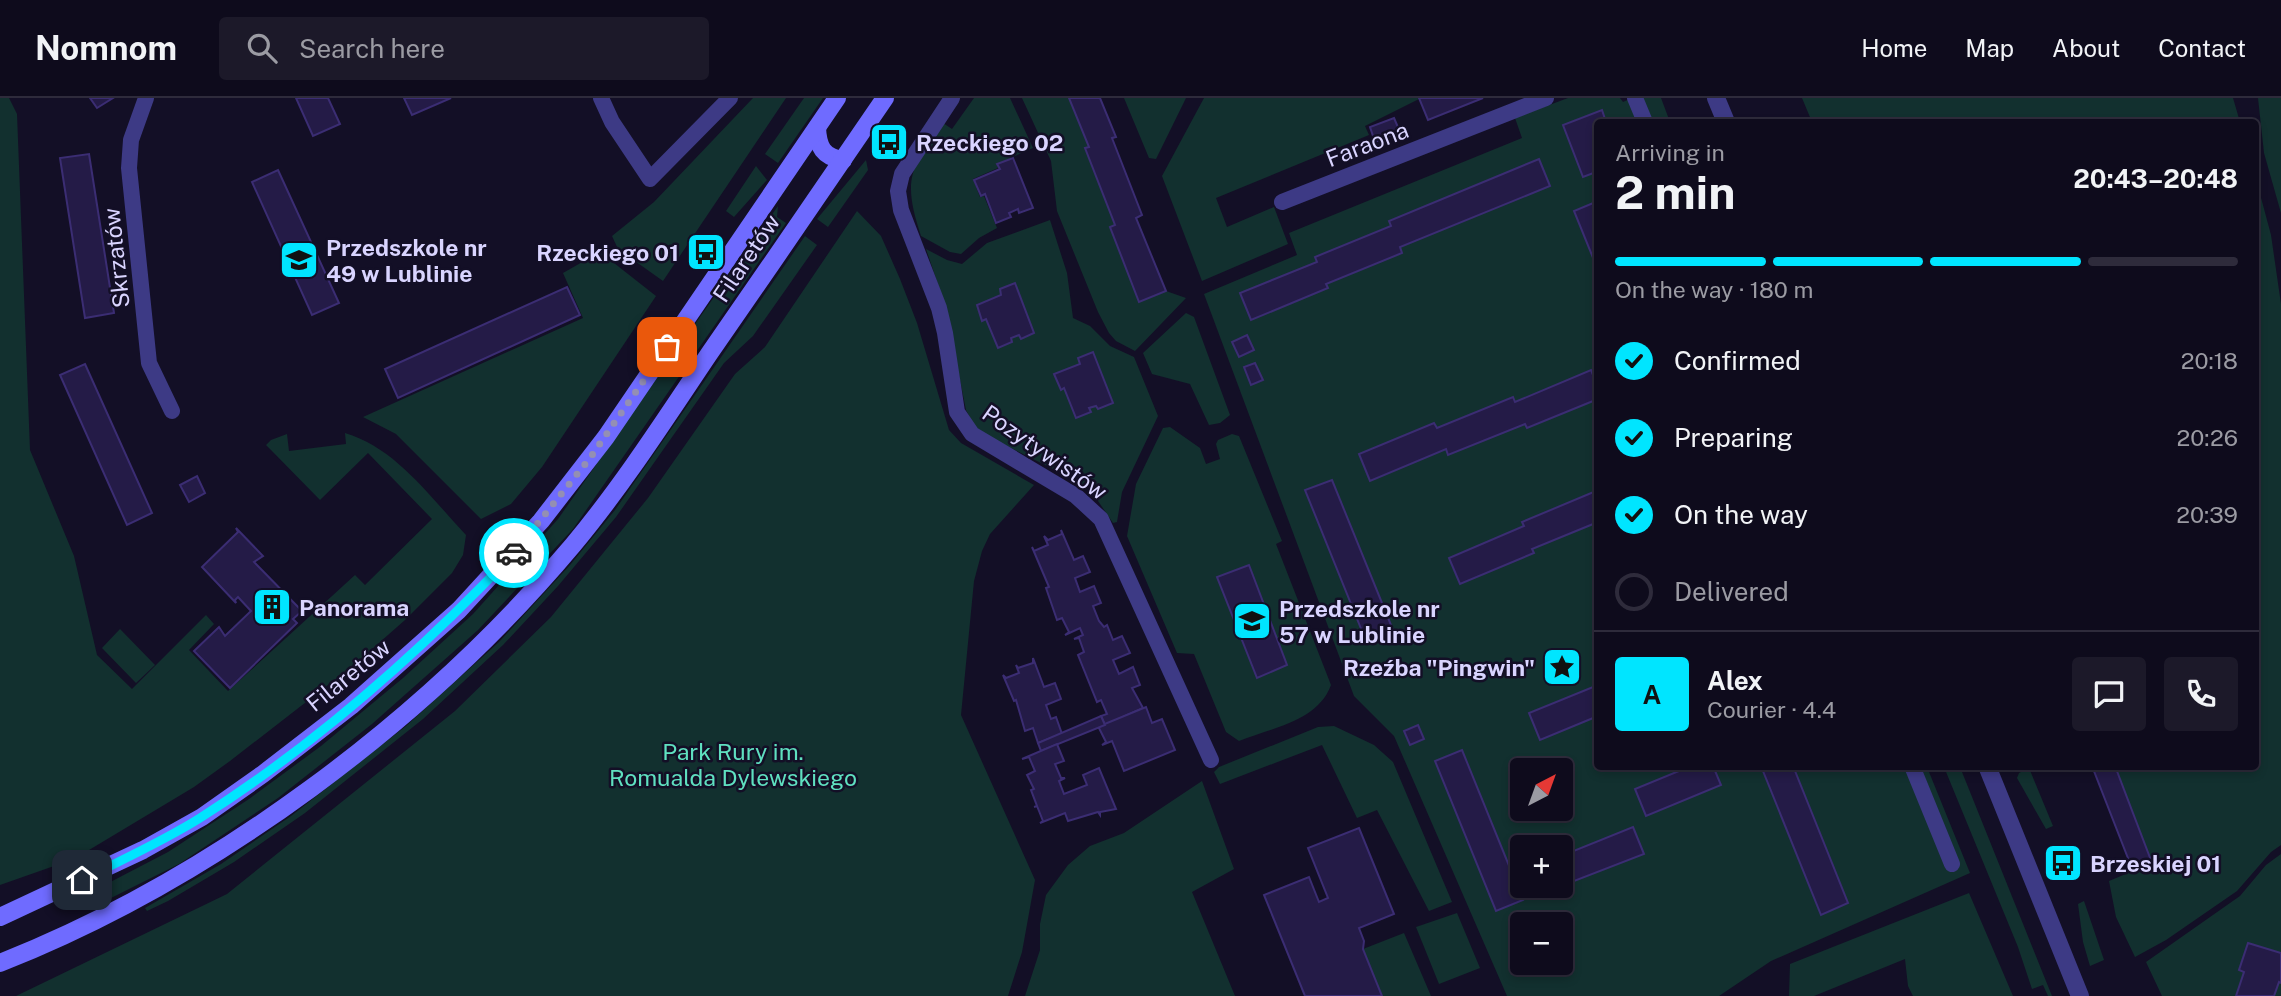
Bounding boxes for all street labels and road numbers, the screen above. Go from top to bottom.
street label: Faraona [1322,116,1412,172]
street label: Skrzatów [97,207,135,309]
street label: Filaretów [707,209,785,307]
street label: Pozytywistów [977,399,1113,505]
street label: Filaretów [301,633,395,717]

